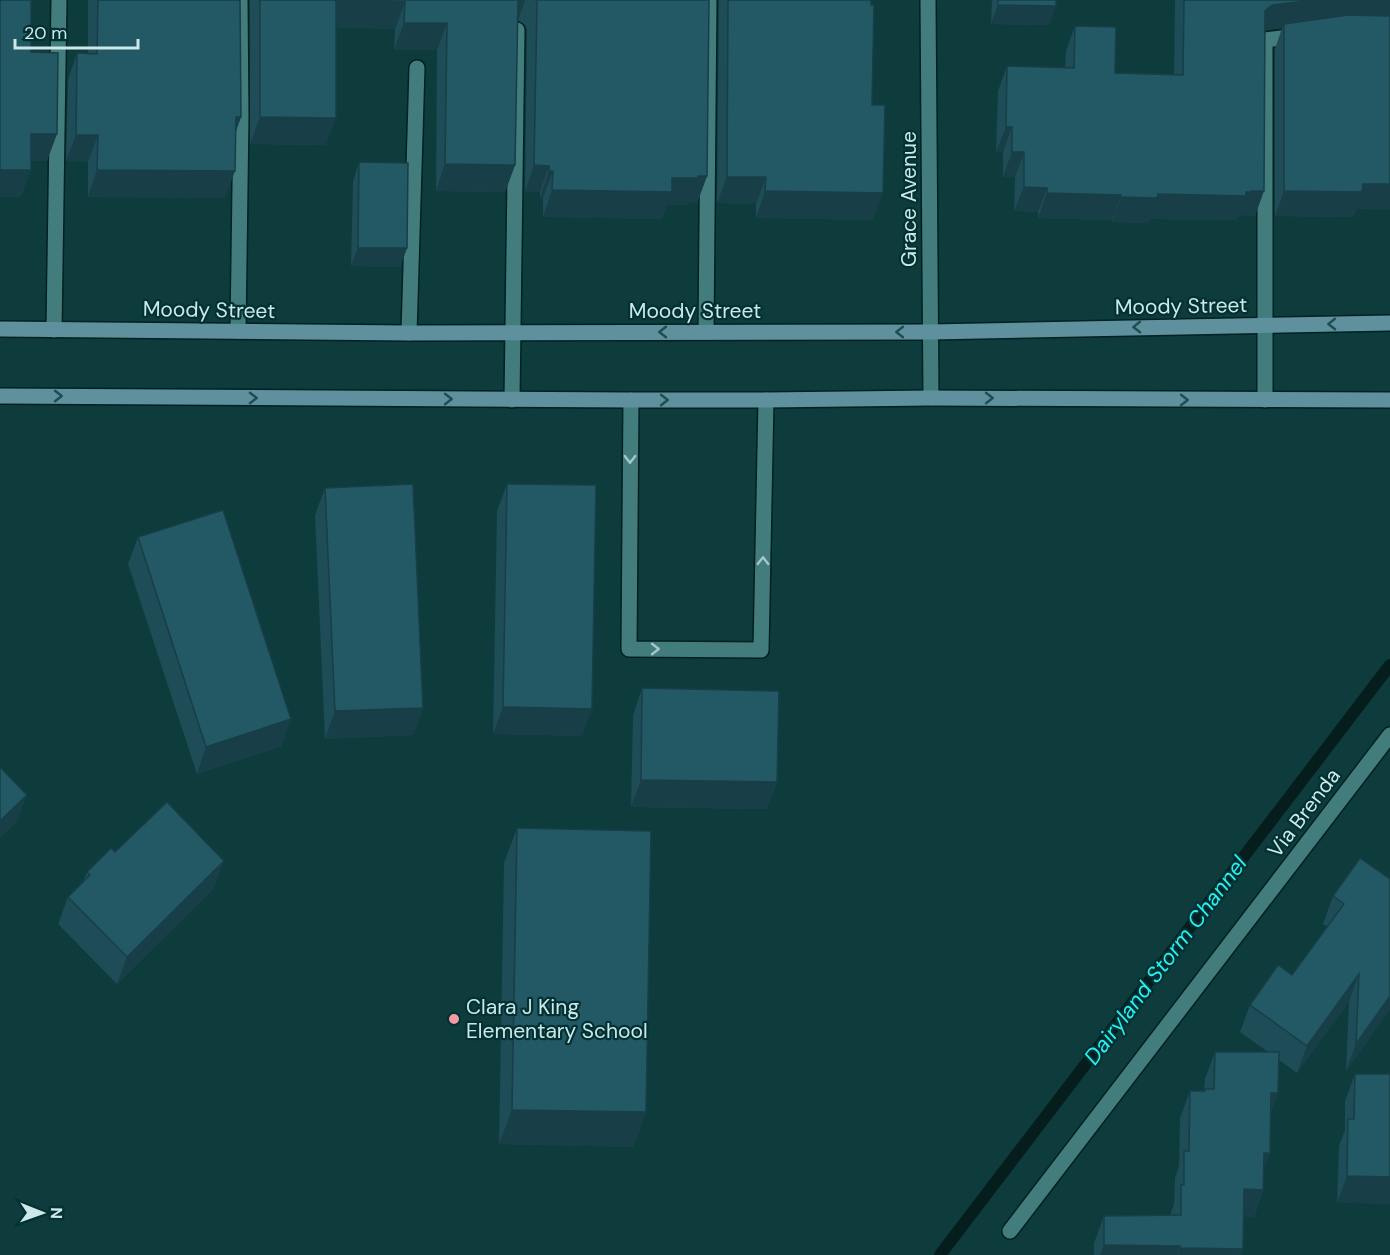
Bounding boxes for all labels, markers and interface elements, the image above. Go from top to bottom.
scale bar [15,12,138,50]
text: 20 m [24,21,67,45]
street label: Grace Avenue [895,131,923,267]
street label: Moody Street [1115,291,1247,321]
street label: Moody Street [143,295,275,325]
street label: Moody Street [629,297,761,325]
one-way arrow [1327,318,1336,330]
one-way arrow [1132,321,1141,334]
one-way arrow [658,326,667,339]
one-way arrow [895,326,904,338]
one-way arrow [54,390,63,402]
one-way arrow [249,392,258,404]
one-way arrow [985,392,994,405]
one-way arrow [444,393,453,405]
one-way arrow [660,394,669,406]
one-way arrow [1180,394,1189,406]
one-way arrow [624,454,636,463]
one-way arrow [757,556,769,565]
one-way arrow [650,643,659,655]
street label: Via Brenda [1261,763,1347,863]
water label: Dairyland Storm Channel [1077,849,1254,1070]
place label: Clara J King Elementary School [466,993,648,1045]
marker: Clara J King Elementary School [447,1012,461,1026]
north arrow [12,1183,72,1243]
text: N [46,1207,67,1219]

